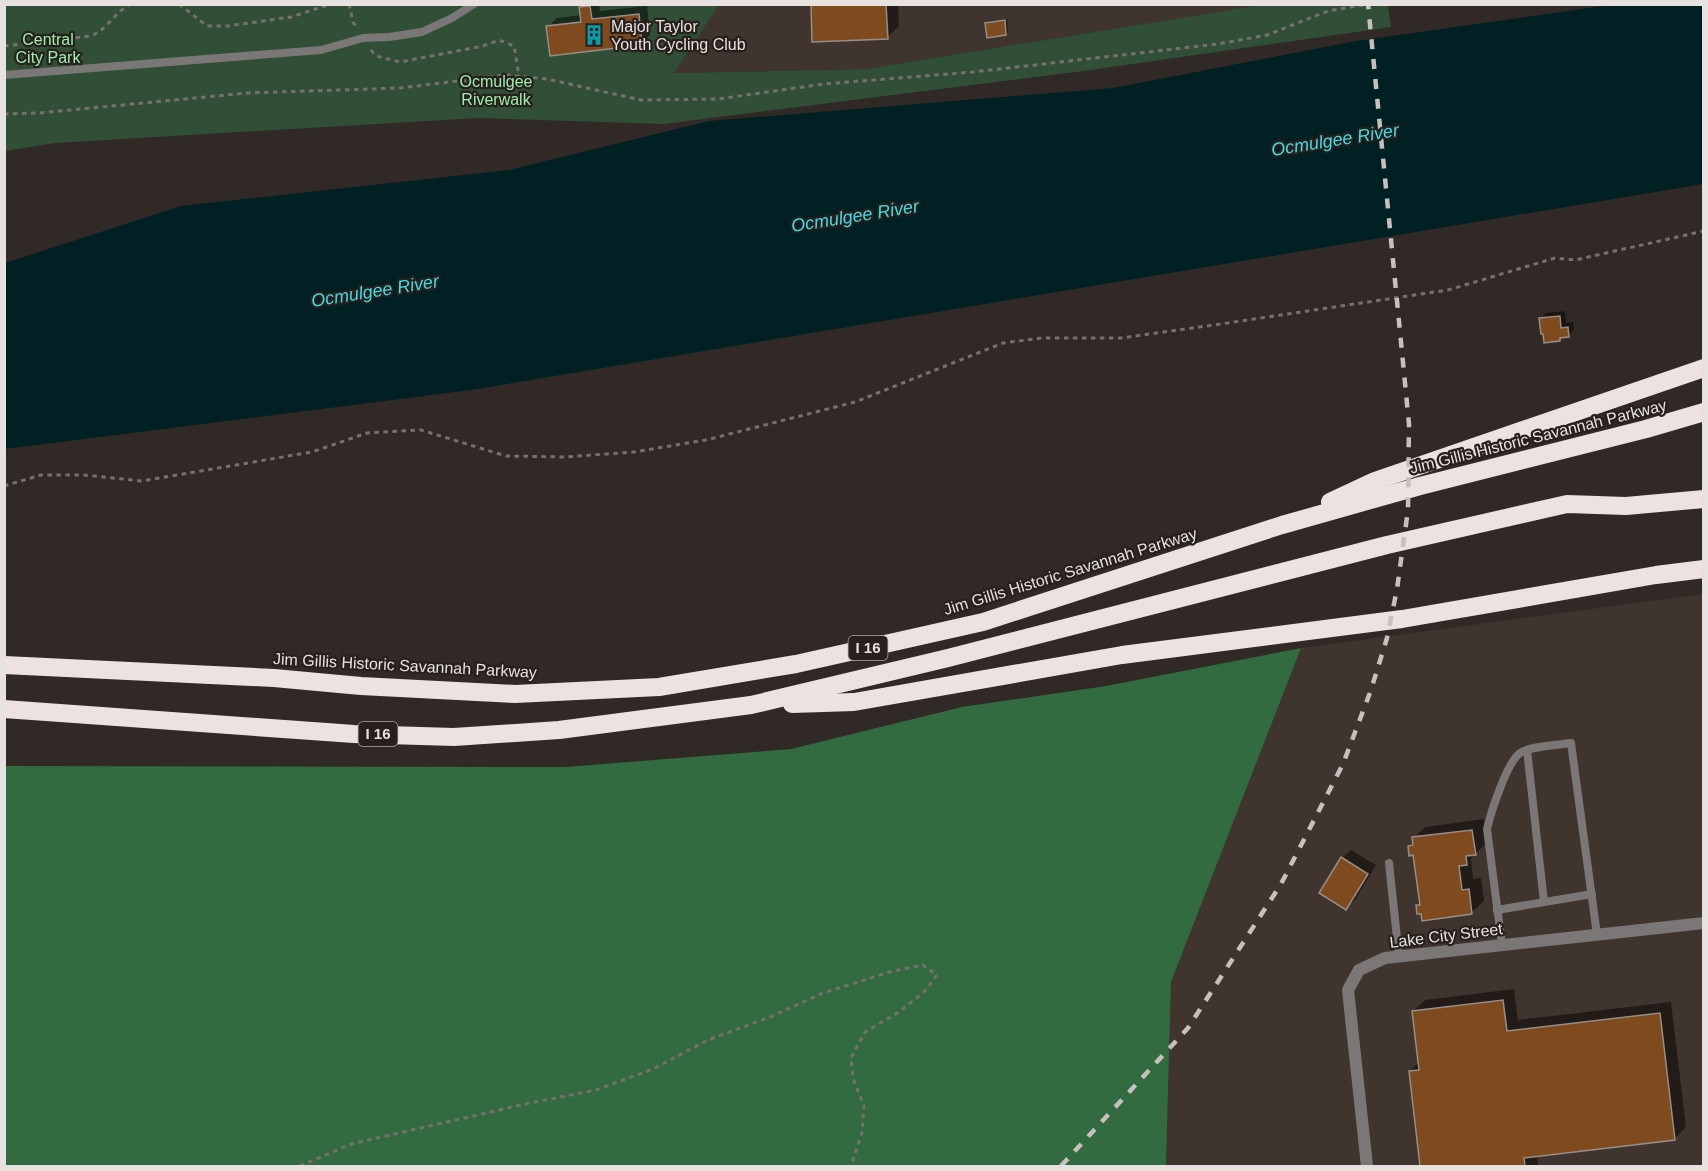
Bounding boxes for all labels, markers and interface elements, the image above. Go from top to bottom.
place label: Major Taylor Youth Cycling Club [611,18,746,53]
building icon: Major Taylor Youth Cycling Club [582,23,606,47]
park label: Central City Park [16,31,81,66]
park label: Ocmulgee Riverwalk [460,73,533,108]
water label: Ocmulgee River [1270,120,1401,160]
water label: Ocmulgee River [790,196,921,236]
water label: Ocmulgee River [310,271,441,311]
street label: Jim Gillis Historic Savannah Parkway [1408,396,1668,477]
street label: Jim Gillis Historic Savannah Parkway [941,525,1199,618]
road number: I 16 [848,636,888,660]
street label: Jim Gillis Historic Savannah Parkway [273,650,537,681]
road number: I 16 [358,722,398,746]
street label: Lake City Street [1389,920,1504,951]

